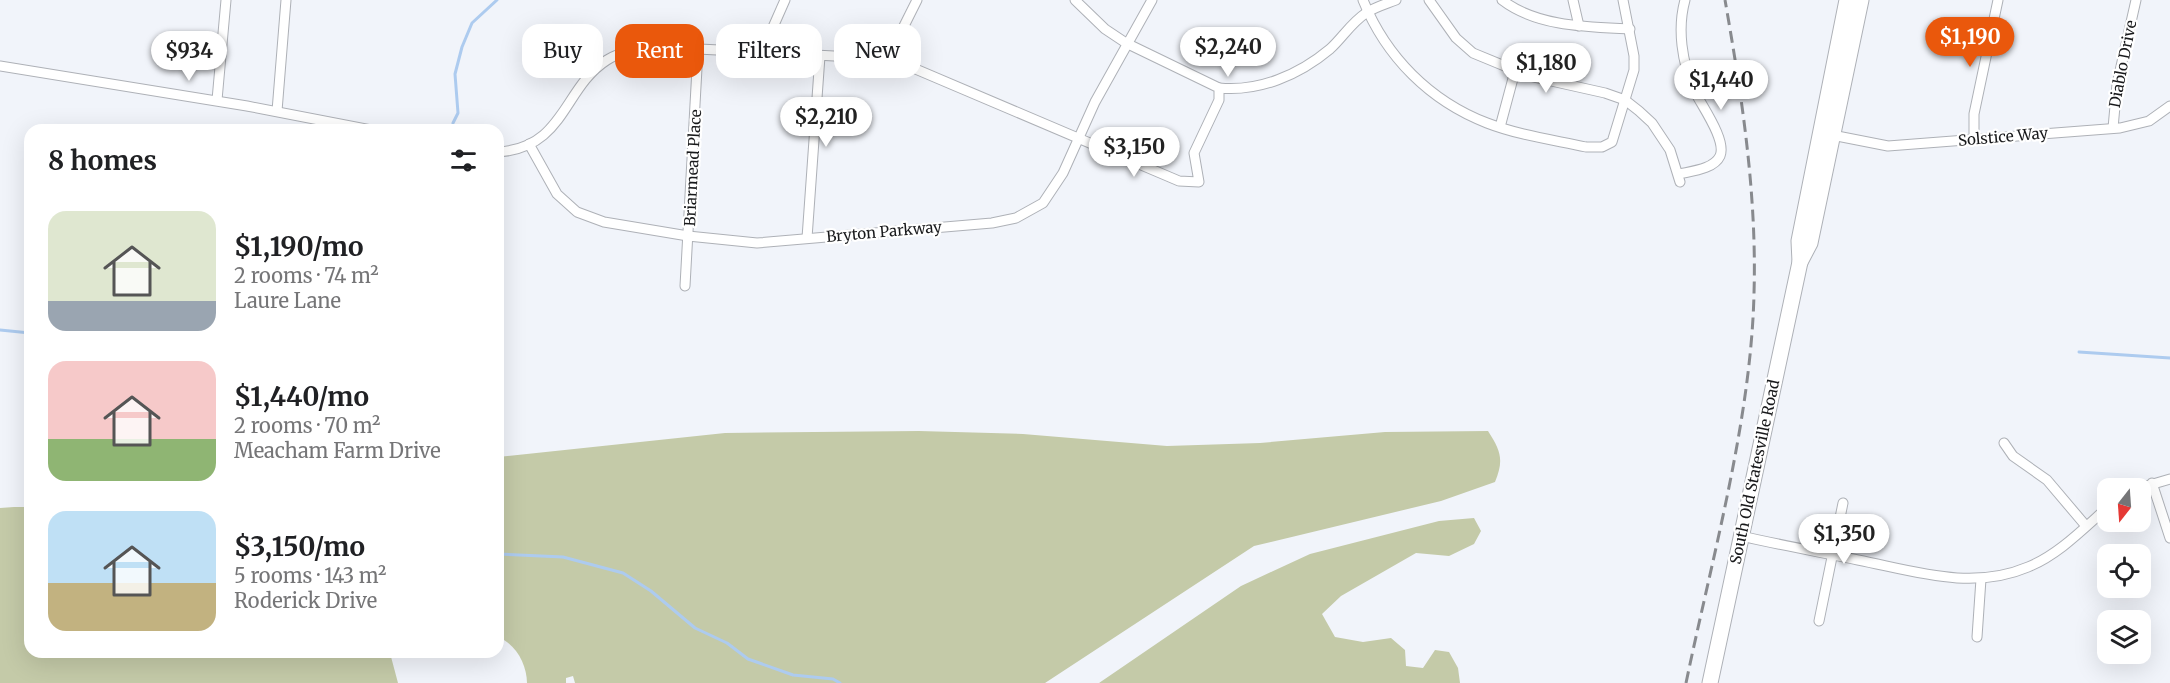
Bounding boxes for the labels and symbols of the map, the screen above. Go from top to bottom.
pin: $1,190 [1921,17,2019,68]
street label: Diablo Drive [2105,18,2140,109]
pin: $2,240 [1179,27,1277,78]
pin: $934 [153,31,225,82]
pin: $1,180 [1497,43,1595,94]
pin: $1,440 [1672,60,1770,111]
pin: $2,210 [777,97,875,148]
street label: Briarmead Place [680,109,705,227]
street label: Solstice Way [1957,123,2049,150]
pin: $3,150 [1085,127,1183,178]
street label: Bryton Parkway [825,217,943,246]
street label: South Old Statesville Road [1726,378,1783,566]
north arrow [2097,478,2151,532]
pin: $1,350 [1795,514,1893,565]

